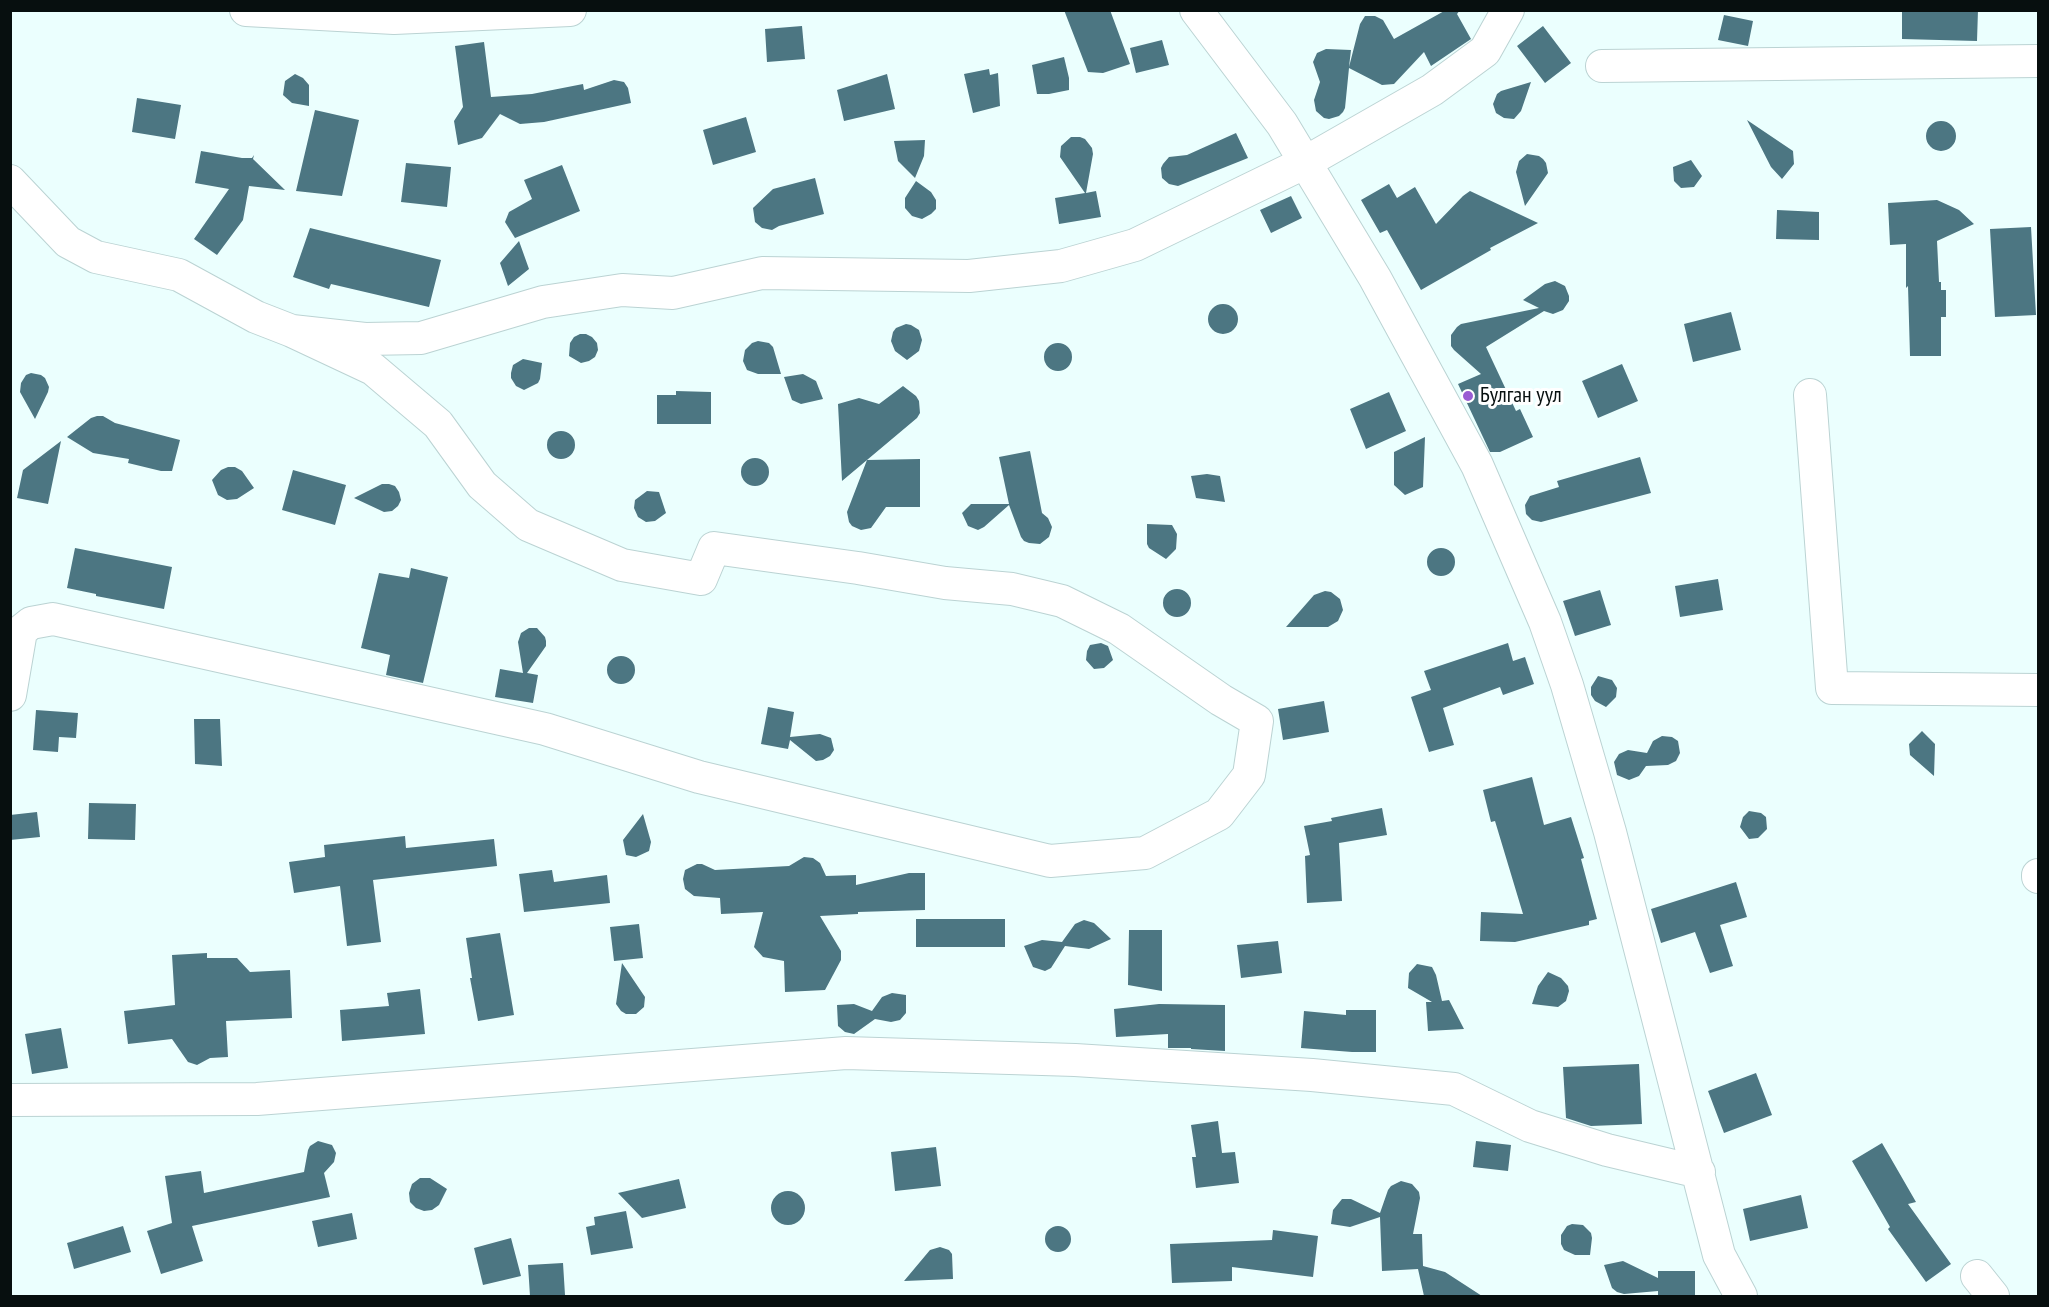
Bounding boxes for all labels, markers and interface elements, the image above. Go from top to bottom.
place label: Булган уул [1480,383,1562,409]
marker: Булган уул [1461,389,1475,403]

